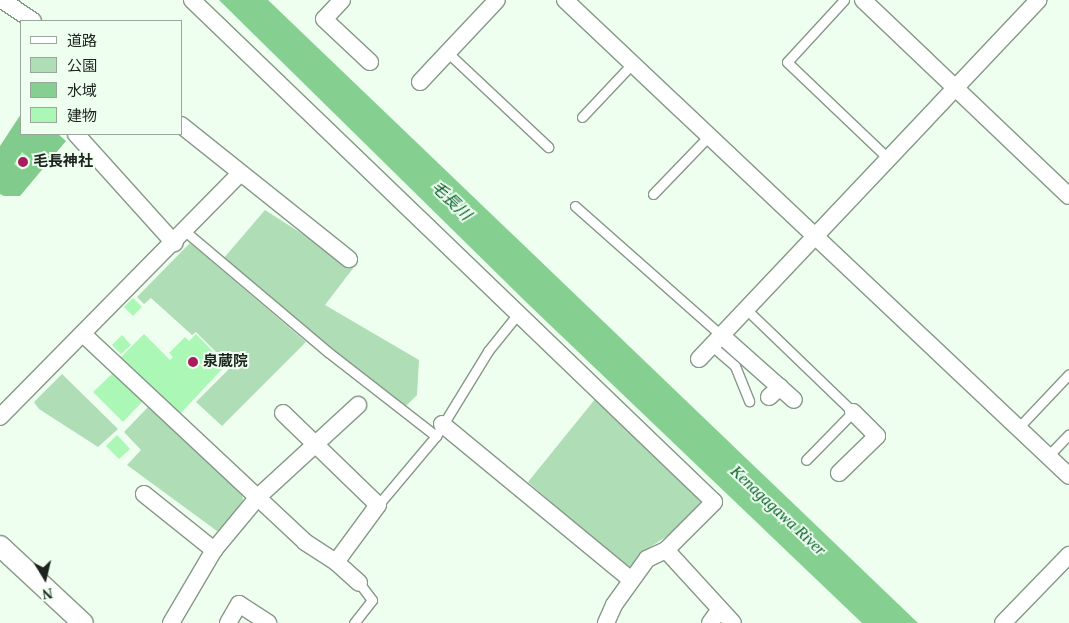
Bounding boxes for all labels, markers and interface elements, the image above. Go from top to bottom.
legend [20,20,182,135]
text: 道路 [67,33,97,49]
text: 公園 [67,58,97,74]
text: 水域 [67,83,97,99]
text: 建物 [67,108,97,124]
place label: 毛長神社 [33,153,93,171]
marker: 毛長神社 [17,156,29,168]
water label: 毛長川 [427,177,475,225]
place label: 泉蔵院 [203,353,248,371]
marker: 泉蔵院 [187,356,199,368]
water label: Kenagagawa River [726,462,830,560]
north arrow [20,553,70,603]
text: N [41,585,54,602]

